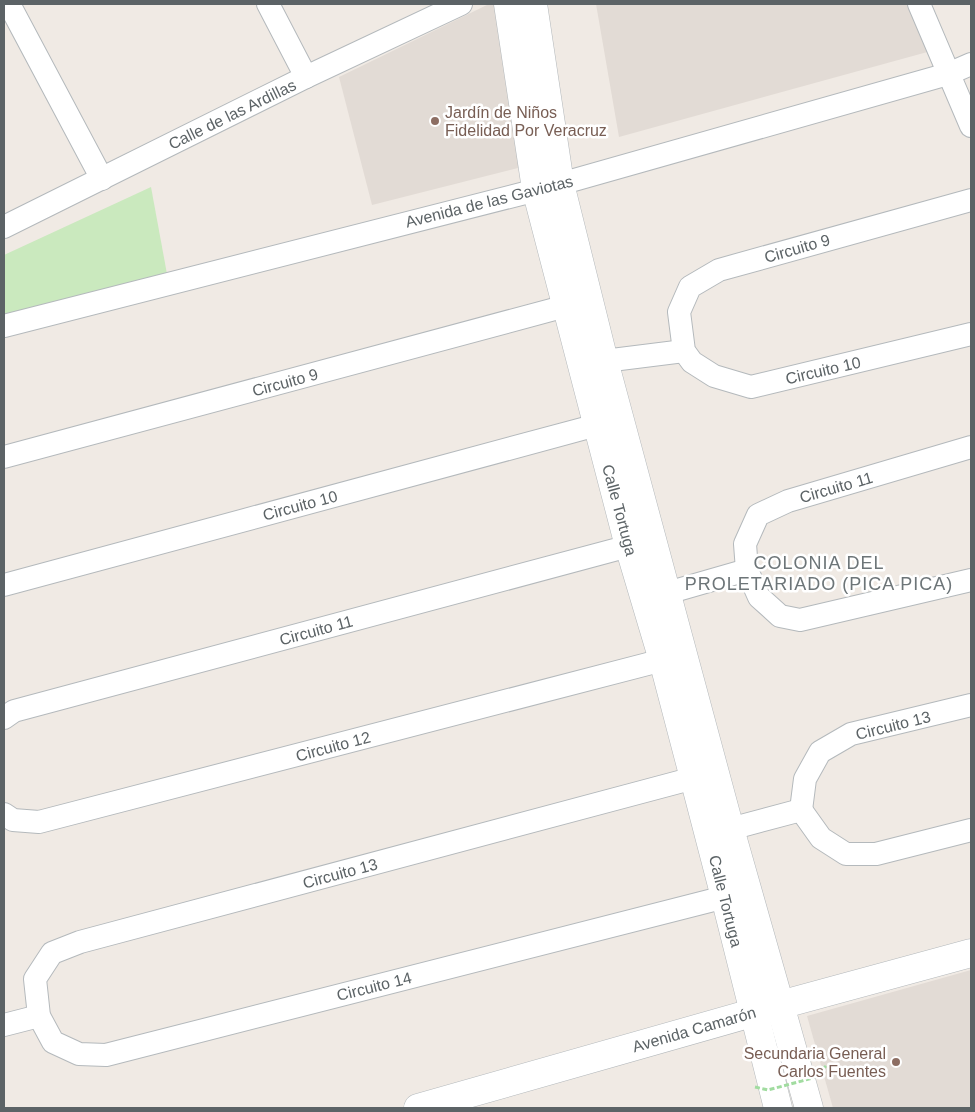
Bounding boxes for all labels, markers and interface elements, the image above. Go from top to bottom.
street label: Calle de las Ardillas [166,76,299,153]
place label: Jardín de Niños Fidelidad Por Veracruz [445,104,607,139]
marker: Jardín de Niños Fidelidad Por Veracruz [429,115,441,127]
street label: Avenida de las Gaviotas [403,172,575,231]
street label: Circuito 9 [762,231,832,266]
street label: Circuito 10 [784,354,862,387]
street label: Circuito 9 [250,366,320,399]
street label: Calle Tortuga [599,463,640,558]
street label: Circuito 11 [798,469,875,506]
street label: Circuito 10 [261,487,339,524]
district label: COLONIA DEL PROLETARIADO (PICA PICA) [685,553,953,594]
street label: Circuito 11 [278,613,355,648]
street label: Circuito 13 [854,708,932,743]
street label: Circuito 12 [294,728,372,765]
street label: Calle Tortuga [706,853,745,949]
street label: Circuito 13 [301,855,379,892]
street label: Circuito 14 [335,969,413,1004]
street label: Avenida Camarón [630,1004,758,1055]
place label: Secundaria General Carlos Fuentes [744,1045,886,1080]
marker: Secundaria General Carlos Fuentes [890,1056,902,1068]

